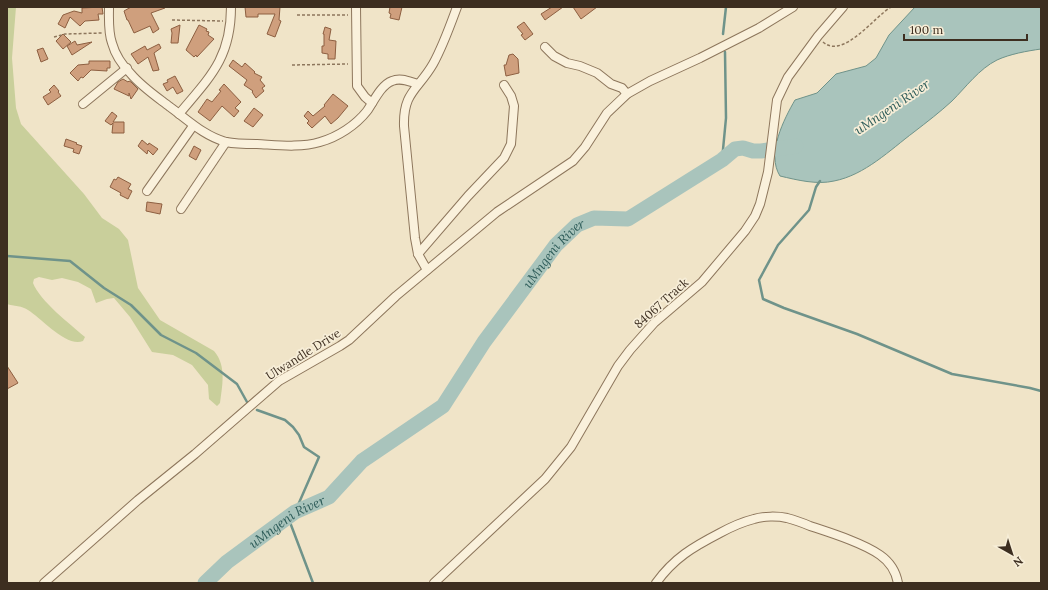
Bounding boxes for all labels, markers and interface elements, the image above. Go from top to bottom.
scale bar [904,16,1027,42]
text: 100 m [910,22,943,37]
water label: uMngeni River [851,75,933,138]
water label: uMngeni River [519,214,587,291]
street label: 84067 Track [631,274,692,331]
street label: Ulwandle Drive [263,325,344,383]
water label: uMngeni River [245,491,328,552]
north arrow [992,534,1032,574]
text: N [1010,554,1026,570]

